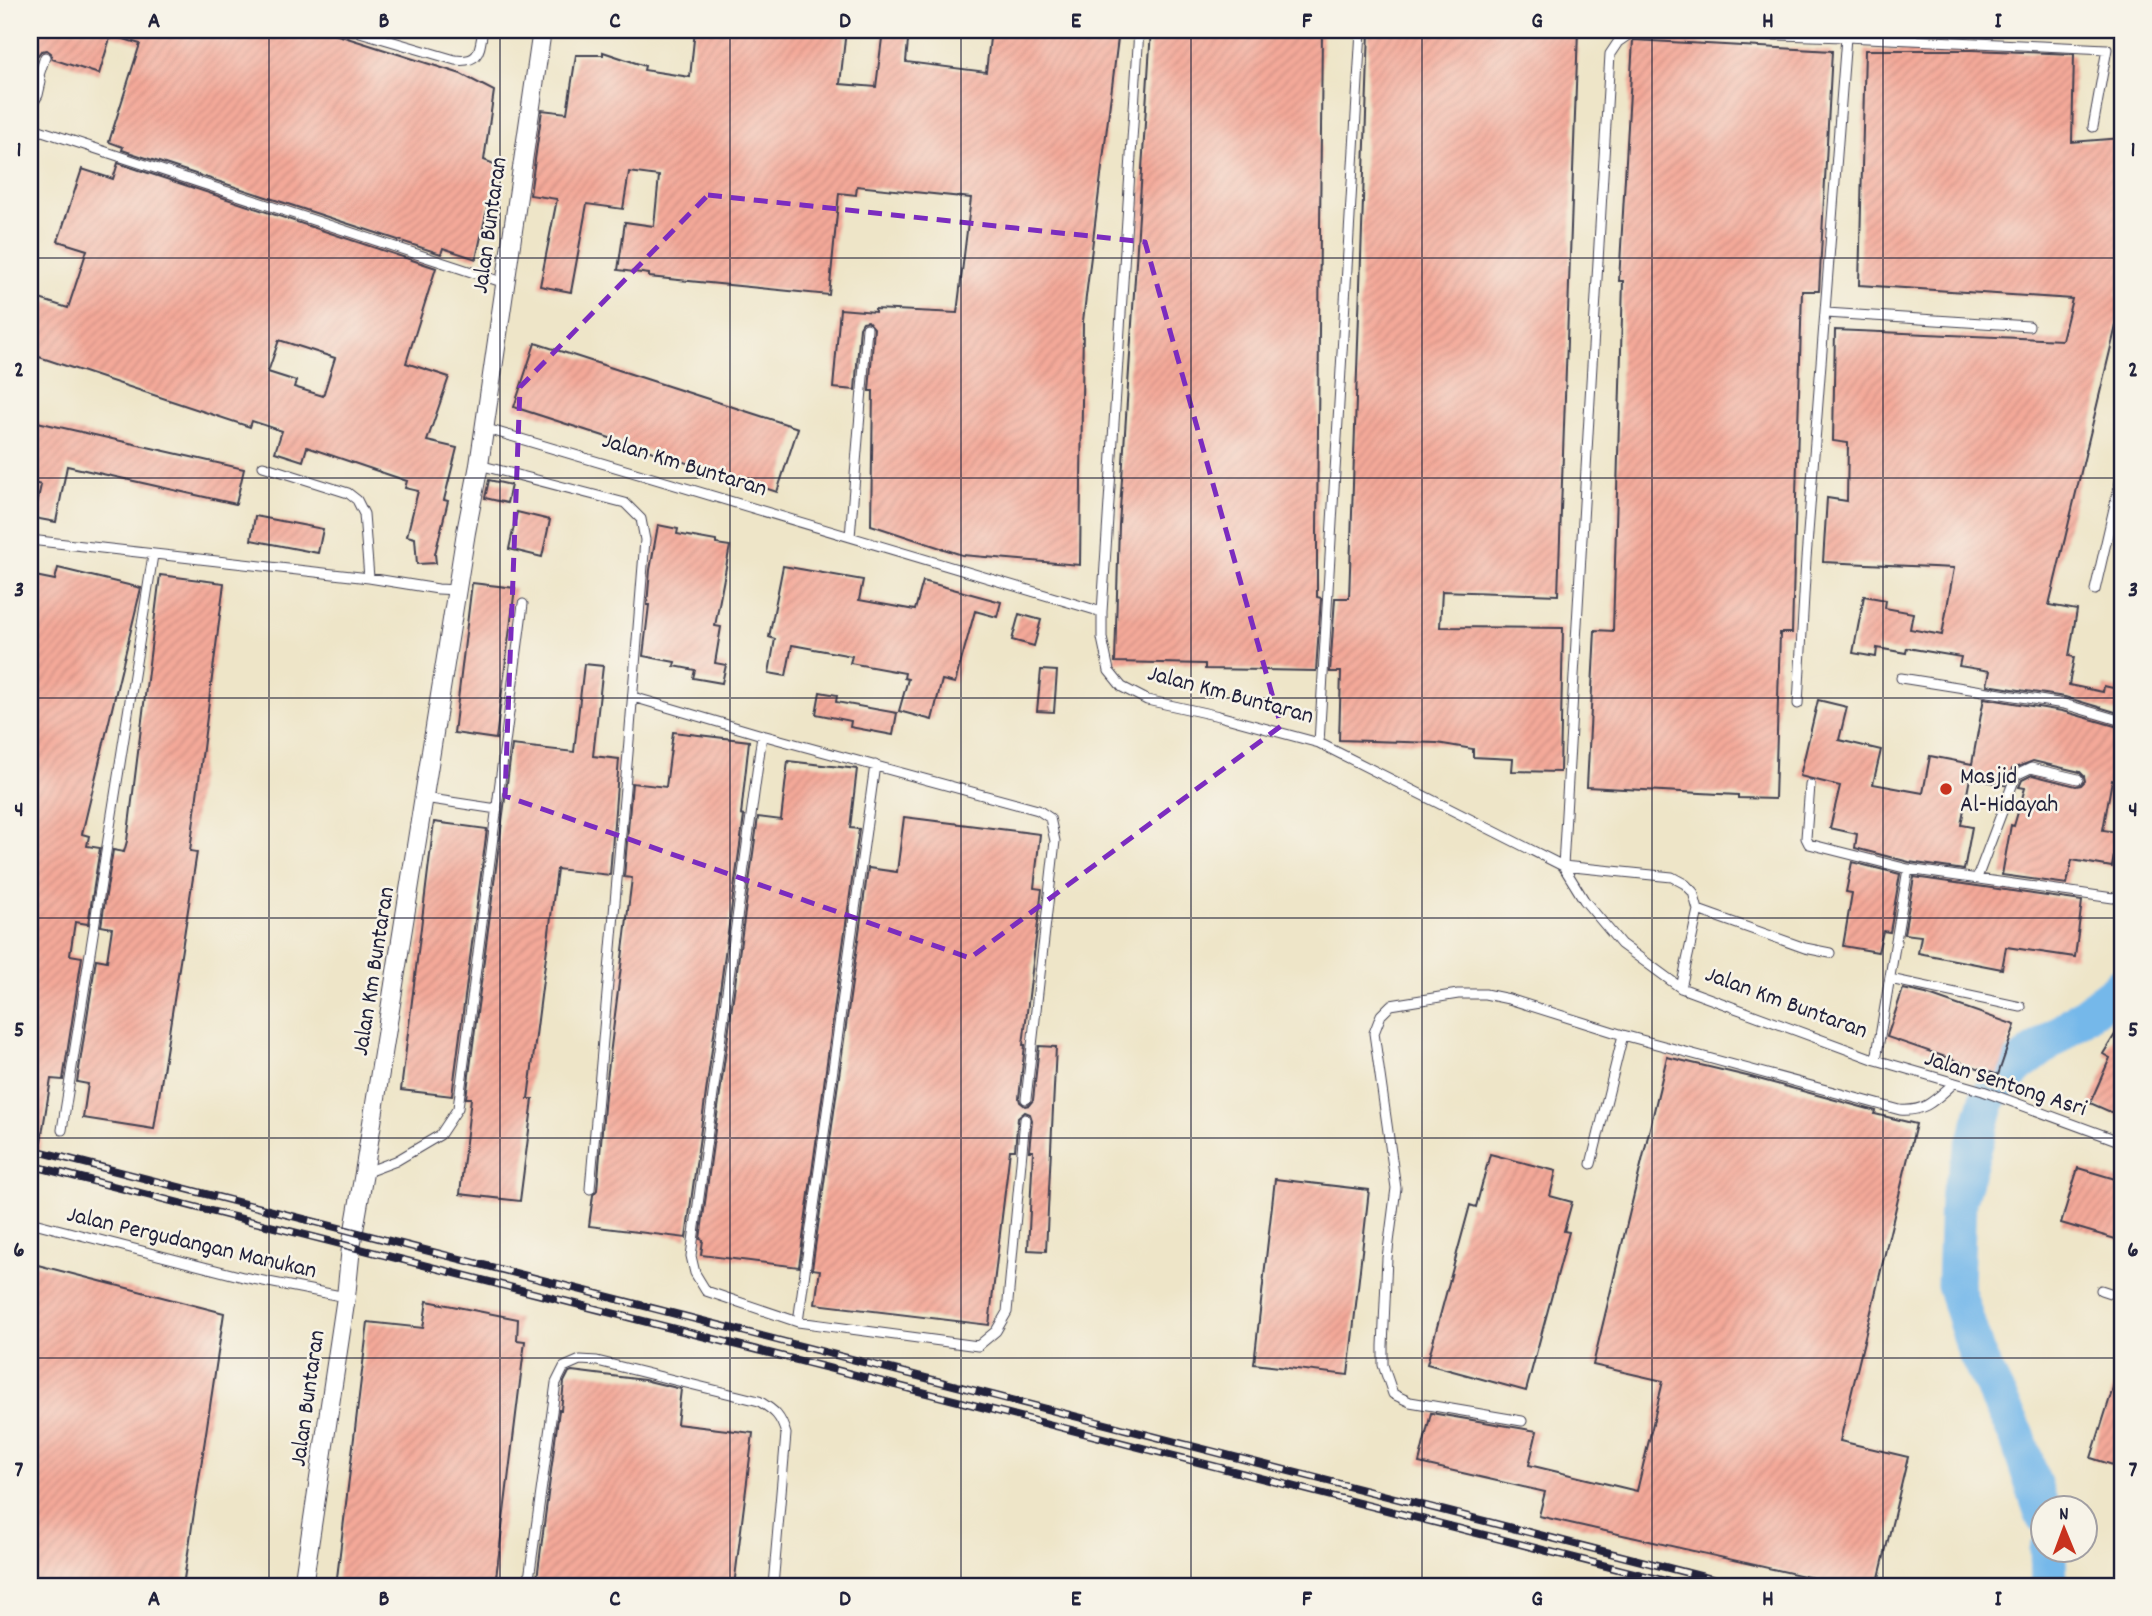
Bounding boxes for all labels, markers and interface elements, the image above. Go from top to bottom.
text: A [148,6,160,39]
text: B [379,6,390,39]
text: C [609,6,621,39]
text: D [839,6,851,39]
text: E [1071,6,1082,39]
text: F [1302,6,1313,39]
text: G [1531,6,1543,39]
text: H [1762,6,1774,39]
text: I [1994,6,2002,39]
text: 1 [16,135,22,168]
text: 1 [2130,135,2136,168]
street label: Jalan Buntaran [465,155,517,296]
text: 2 [14,355,24,388]
text: 2 [2128,355,2138,388]
street label: Jalan Km Buntaran [597,425,771,507]
text: 3 [14,575,24,608]
text: 3 [2128,575,2138,608]
street label: Jalan Km Buntaran [1143,657,1317,734]
place label: Masjid Al-Hidayah [1960,761,2058,823]
marker: Masjid Al-Hidayah [1938,781,1954,797]
text: 4 [14,795,24,828]
text: 4 [2128,795,2138,828]
street label: Jalan Km Buntaran [345,884,405,1058]
street label: Jalan Km Buntaran [1700,959,1872,1049]
text: 5 [14,1015,24,1048]
text: 5 [2128,1015,2138,1048]
street label: Jalan Sentong Asri [1919,1043,2091,1127]
street label: Jalan Pergudangan Manukan [63,1199,320,1289]
text: 6 [13,1235,25,1268]
text: 6 [2127,1235,2139,1268]
street label: Jalan Buntaran [283,1328,335,1469]
text: 7 [15,1455,24,1488]
text: 7 [2129,1455,2138,1488]
north arrow [2030,1494,2100,1564]
text: N [2059,1502,2069,1529]
text: A [148,1584,160,1616]
text: B [379,1584,390,1616]
text: C [609,1584,621,1616]
text: D [839,1584,851,1616]
text: E [1071,1584,1082,1616]
text: F [1302,1584,1313,1616]
text: G [1531,1584,1543,1616]
text: H [1762,1584,1774,1616]
text: I [1994,1584,2002,1616]

